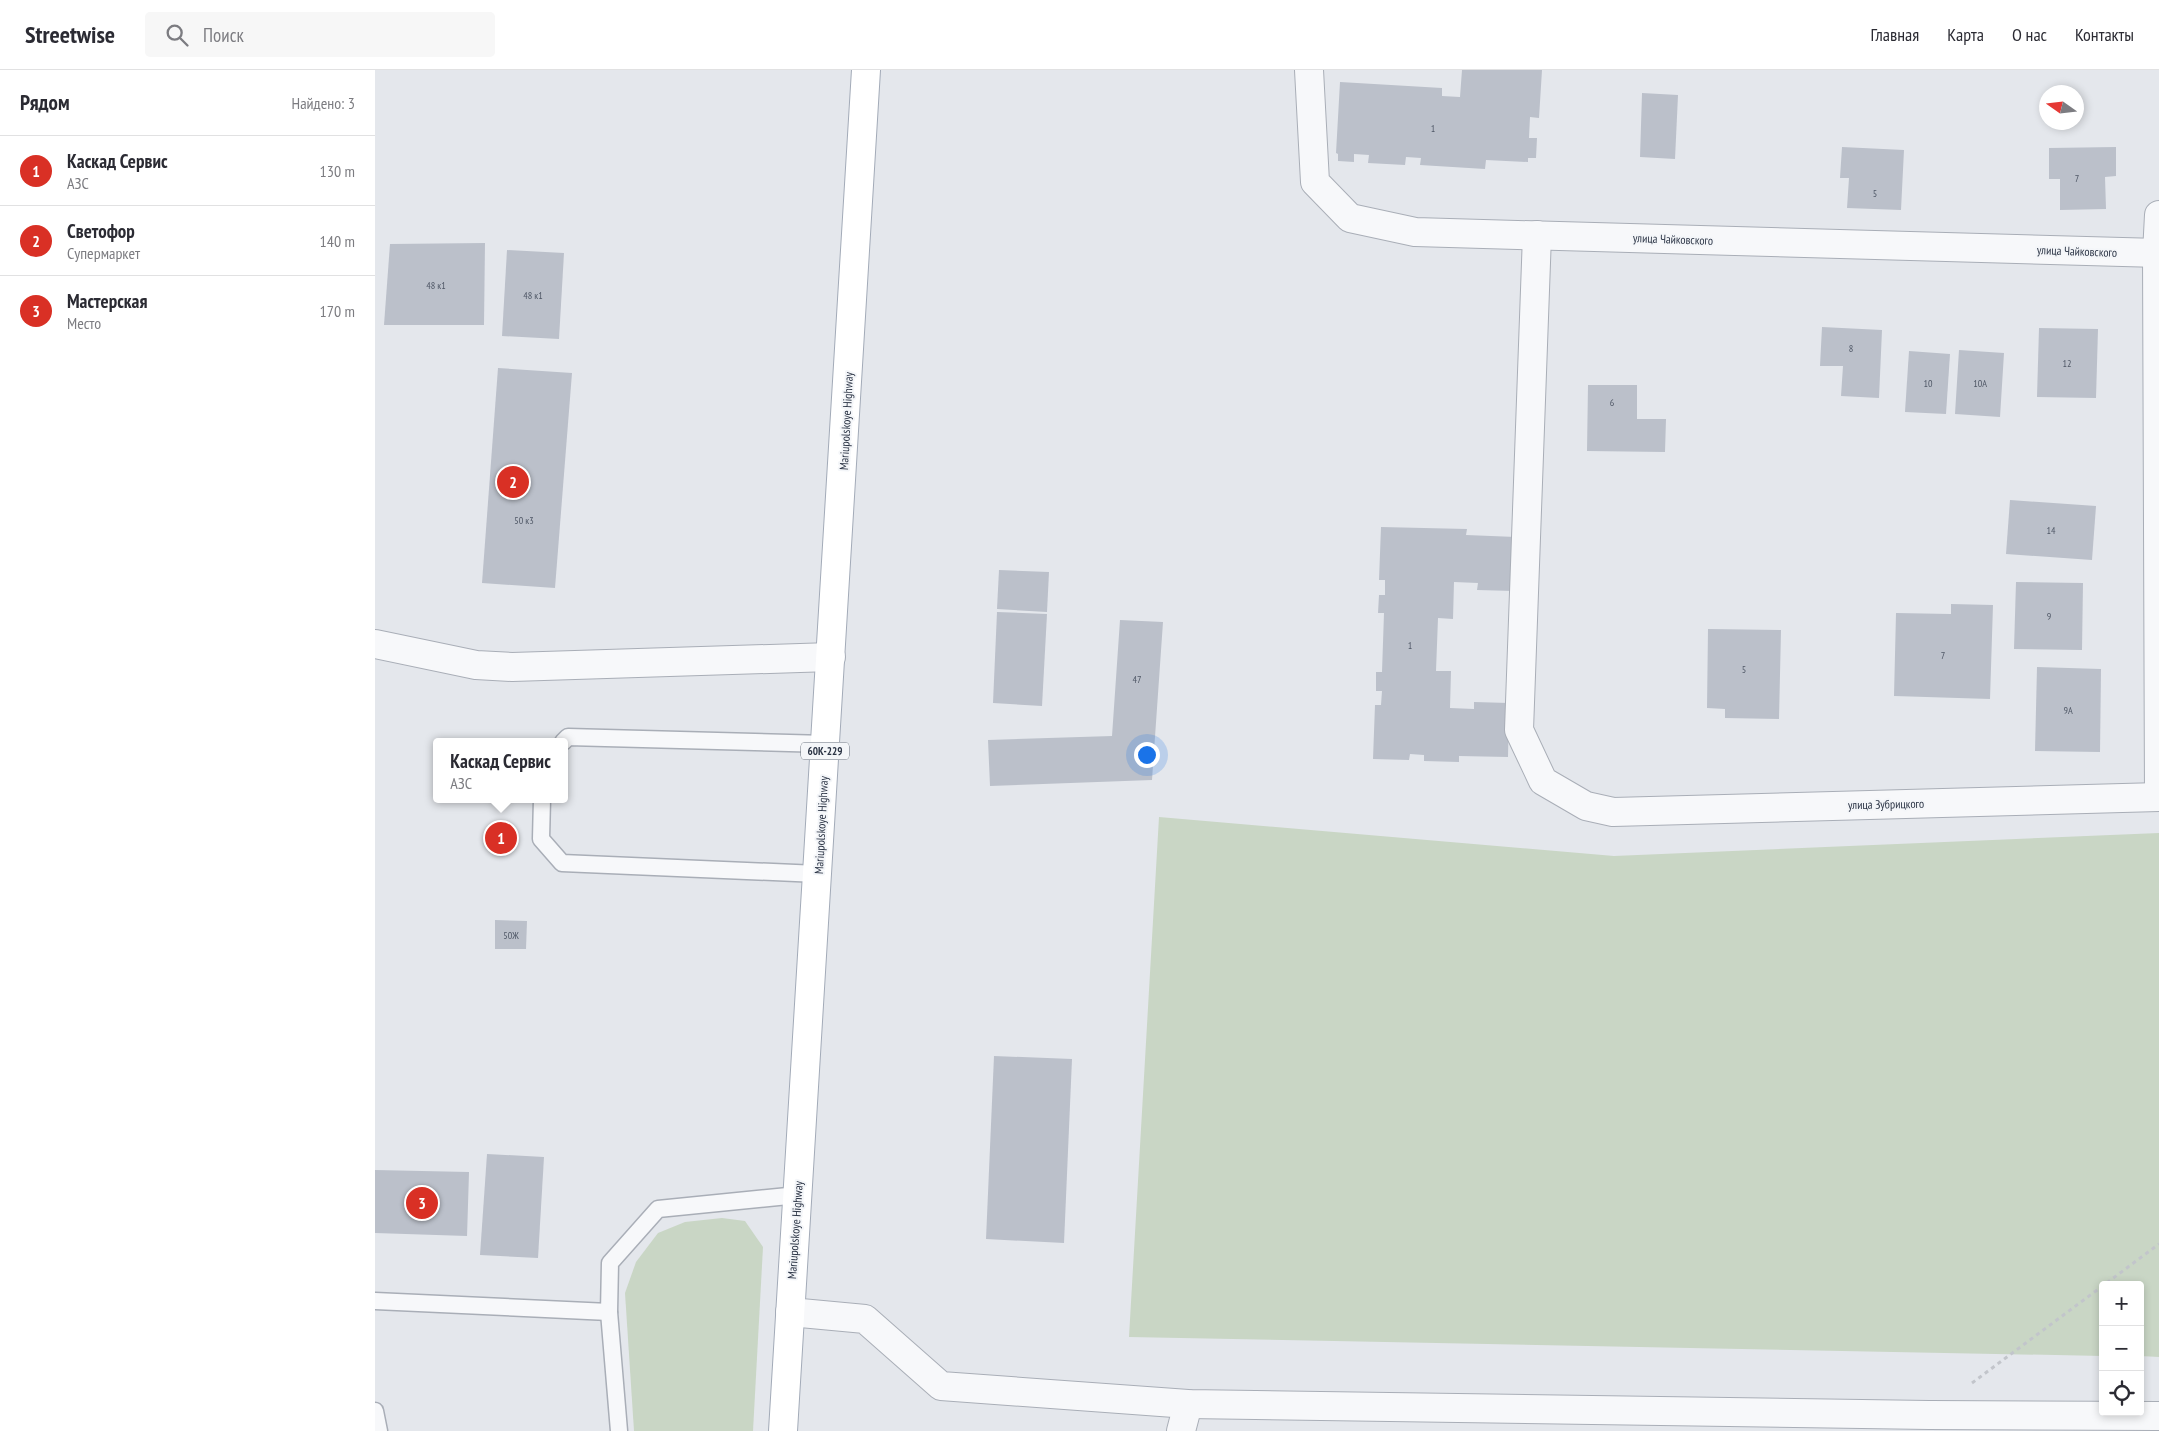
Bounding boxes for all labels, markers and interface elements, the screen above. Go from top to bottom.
search box [145,12,495,57]
text: Streetwise [25,19,115,50]
icon: search [163,21,191,49]
text: Поиск [203,23,244,47]
text: Главная [1871,23,1919,46]
text: Карта [1947,23,1984,46]
text: О нас [2012,23,2047,46]
text: Контакты [2075,23,2134,46]
north arrow [2039,85,2084,130]
text: Рядом [20,89,70,116]
text: Найдено: 3 [292,93,355,113]
house number: 1 [1431,122,1435,135]
text: Каскад Сервис [67,149,168,173]
text: 1 [32,161,40,181]
text: 130 m [320,161,355,181]
house number: 7 [2075,172,2079,185]
text: АЗС [67,173,89,193]
house number: 5 [1873,187,1877,200]
text: Светофор [67,219,135,243]
street label: улица Чайковского [1633,230,1713,248]
text: 2 [32,231,40,251]
text: 140 m [320,231,355,251]
street label: улица Чайковского [2037,242,2117,260]
text: Супермаркет [67,243,140,263]
house number: 48 к1 [426,279,446,292]
text: Мастерская [67,289,147,313]
house number: 48 к1 [523,289,543,302]
text: 3 [32,301,40,321]
text: 170 m [320,301,355,321]
text: Место [67,313,101,333]
house number: 8 [1849,342,1853,355]
house number: 12 [2063,357,2072,370]
street label: Mariupolskoye Highway [836,371,856,470]
house number: 10 [1924,377,1933,390]
house number: 10А [1973,377,1987,390]
house number: 6 [1610,396,1615,409]
pin: 2 [497,463,529,501]
house number: 50 к3 [514,514,534,527]
house number: 14 [2047,524,2056,537]
house number: 9 [2047,610,2051,623]
house number: 1 [1408,639,1412,652]
house number: 7 [1941,649,1945,662]
house number: 5 [1742,663,1746,676]
house number: 47 [1133,673,1142,686]
house number: 9А [2063,704,2073,717]
popup [433,738,568,803]
road number: 60К-229 [801,742,849,759]
your location [1134,742,1160,768]
text: Каскад Сервис [450,749,551,773]
text: АЗС [450,773,472,793]
street label: Mariupolskoye Highway [811,775,831,874]
street label: улица Зубрицкого [1848,796,1924,812]
pin: 1 [485,819,517,857]
house number: 50Ж [503,929,519,942]
street label: Mariupolskoye Highway [784,1180,806,1280]
pin: 3 [406,1184,438,1222]
map controls [2099,1281,2144,1416]
button: + [2099,1281,2144,1326]
button: − [2099,1326,2144,1371]
button: locate [2099,1371,2144,1416]

